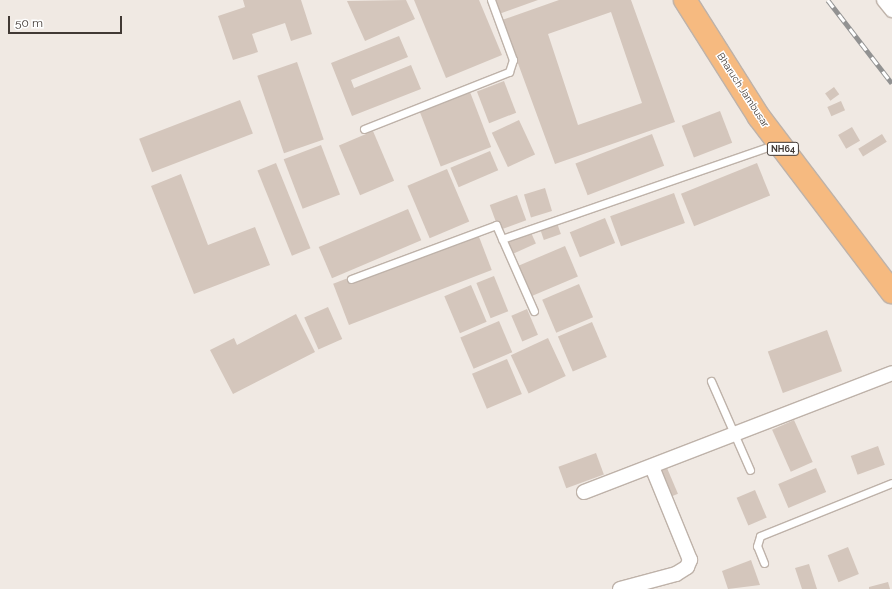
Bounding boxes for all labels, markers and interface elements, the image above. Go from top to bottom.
scale bar [10,8,124,34]
text: 50 m [15,16,43,30]
street label: Bharuch Jambusar [714,50,772,130]
road number: NH64 [766,142,800,156]

